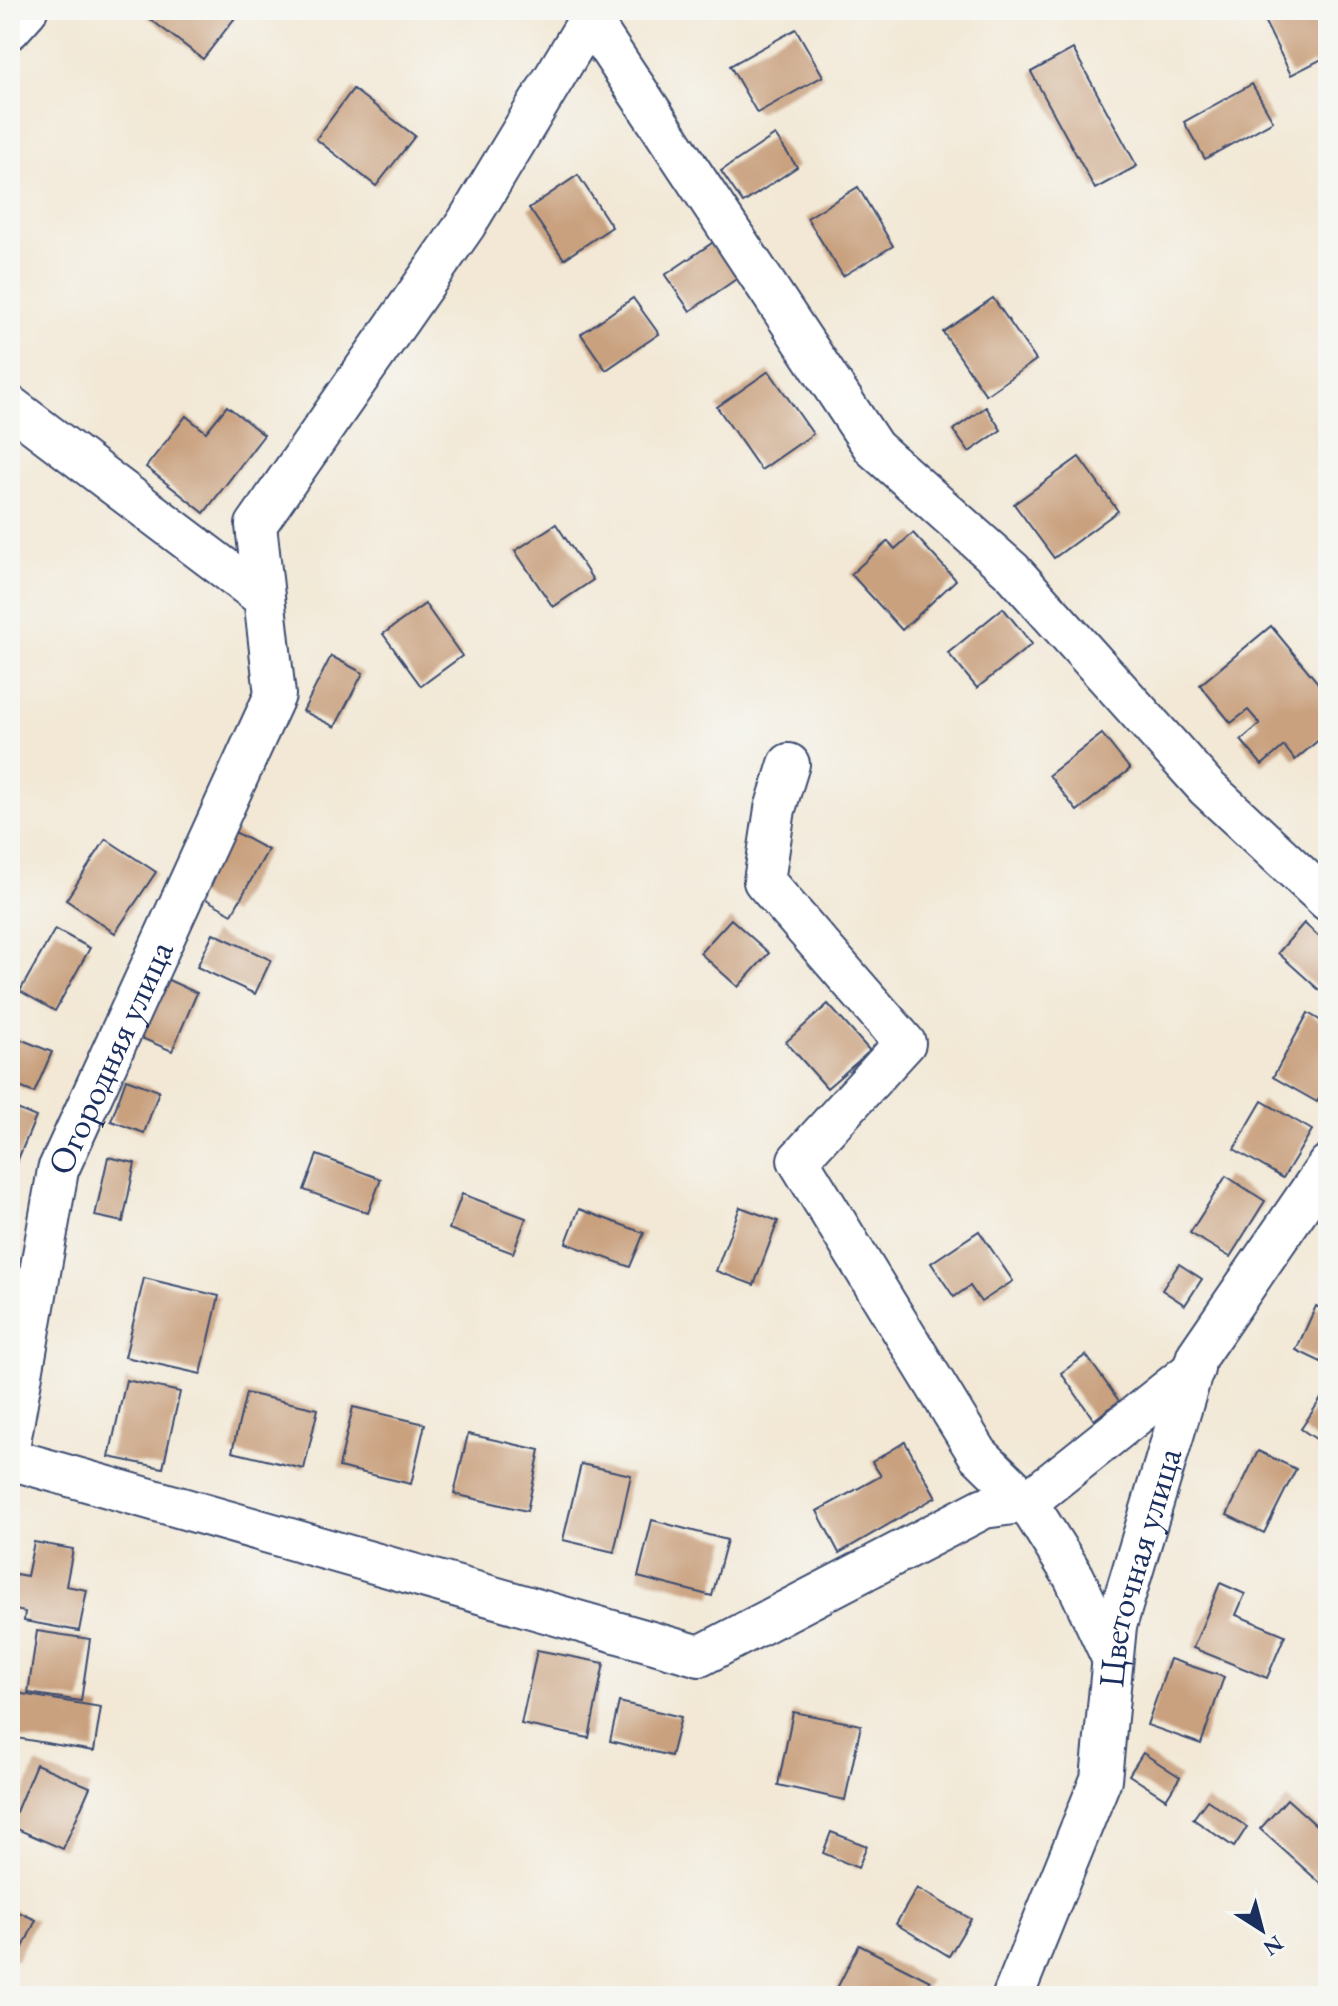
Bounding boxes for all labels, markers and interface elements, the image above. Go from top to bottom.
street label: Огородняя улица [36,933,184,1182]
street label: Цветочная улица [1087,1441,1192,1689]
north arrow [1222,1890,1302,1970]
text: N [1258,1929,1289,1963]

